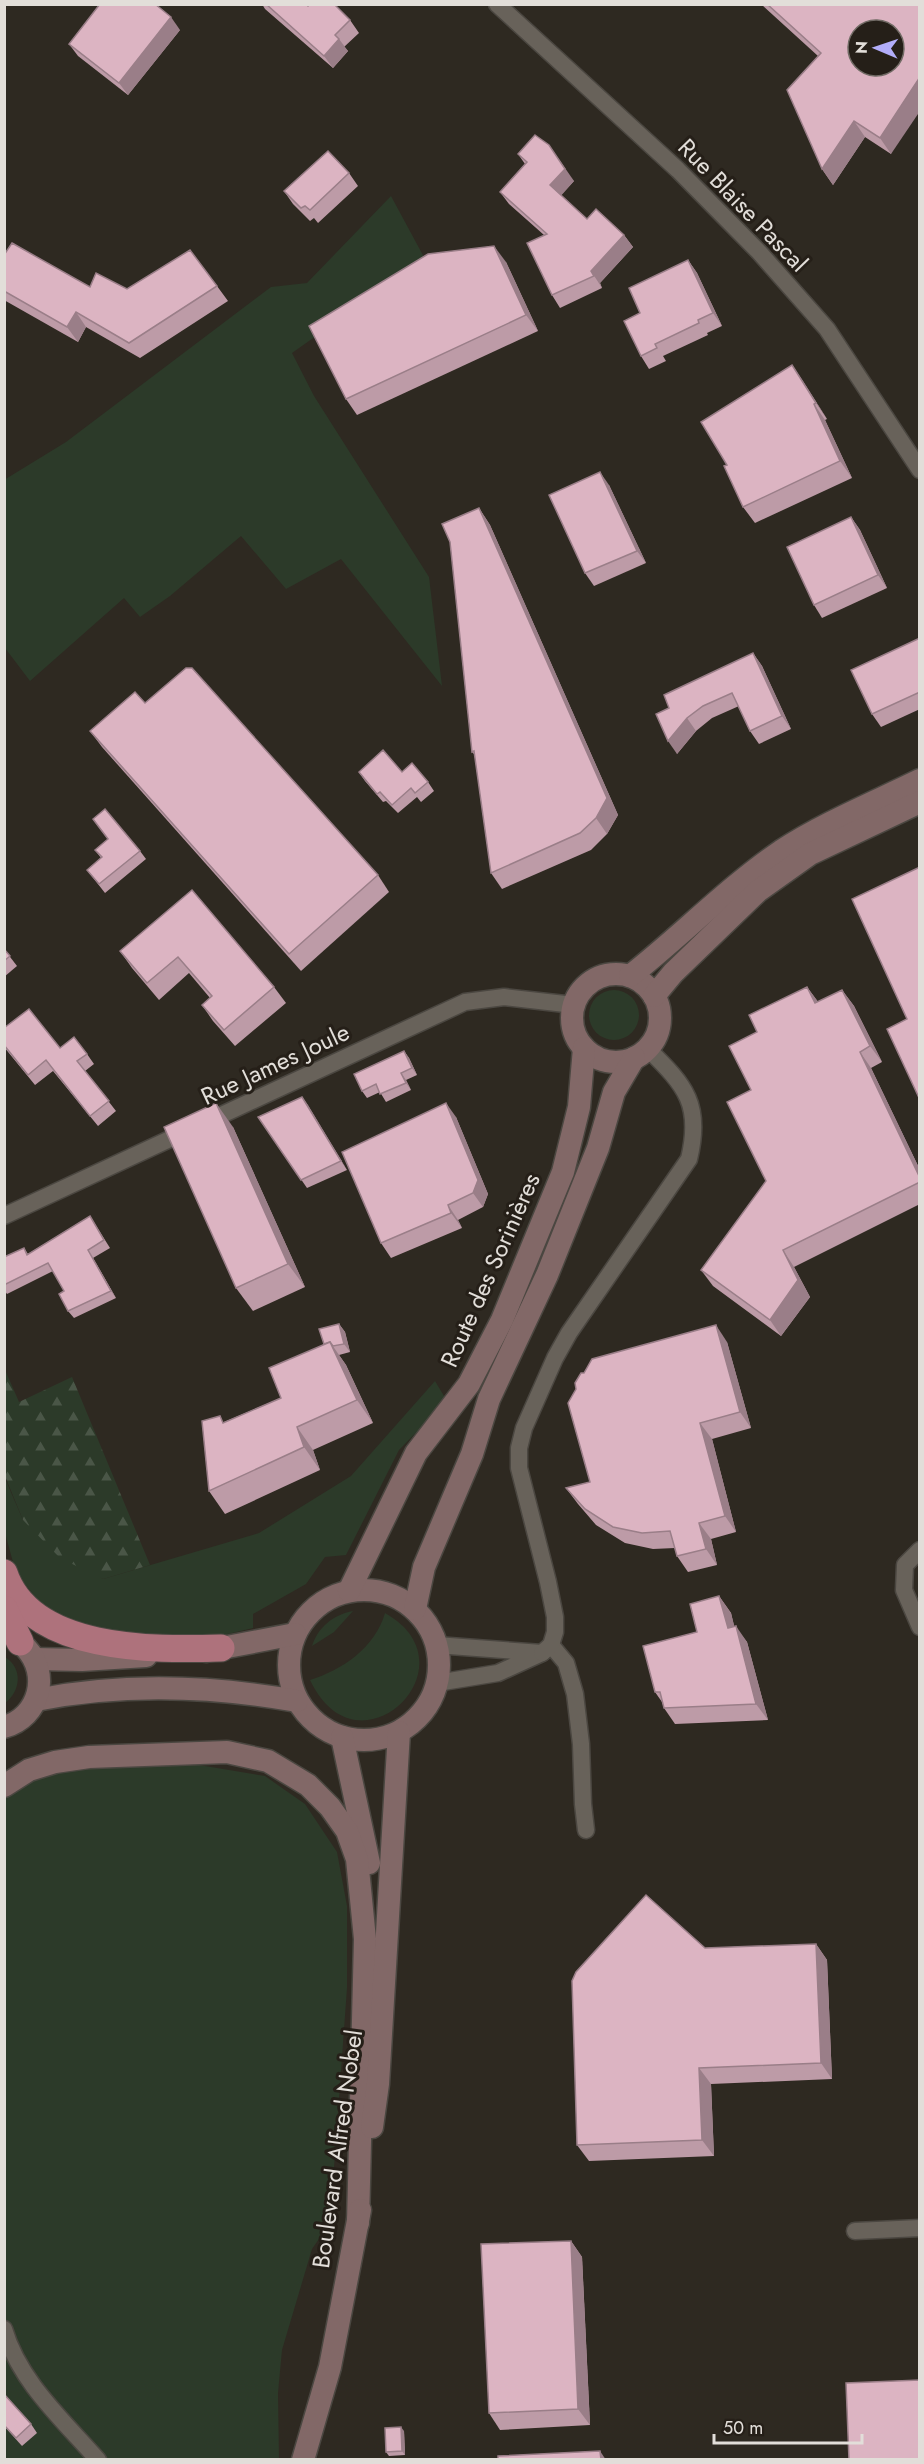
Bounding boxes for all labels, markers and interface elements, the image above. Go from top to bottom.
north arrow [846,18,906,78]
text: N [850,41,873,54]
street label: Rue Blaise Pascal [670,130,816,280]
street label: Rue James Joule [195,1014,355,1114]
street label: Route des Sorinières [431,1167,549,1373]
street label: Boulevard Alfred Nobel [303,2028,371,2270]
scale bar [714,2407,862,2445]
text: 50 m [723,2415,763,2441]

